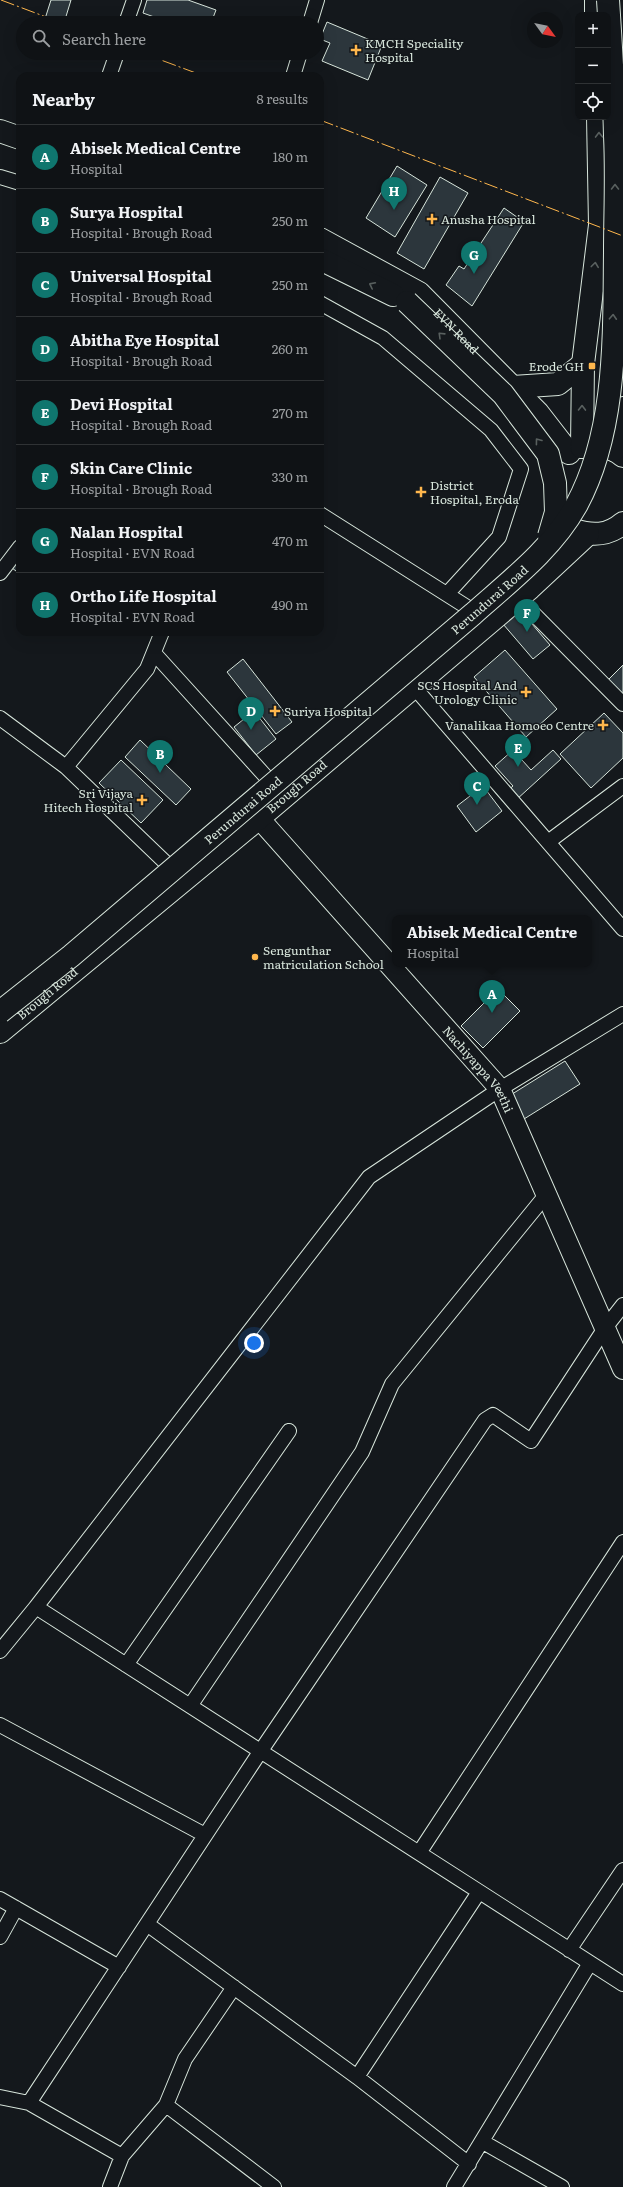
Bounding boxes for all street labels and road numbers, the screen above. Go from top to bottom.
street label: EVN Road [430,304,484,358]
street label: Perundurai Road [447,560,532,638]
street label: Brough Road [262,755,331,817]
street label: Perundurai Road [200,771,286,848]
street label: Brough Road [13,962,82,1024]
street label: Nachiyappa Veethi [439,1022,518,1115]

